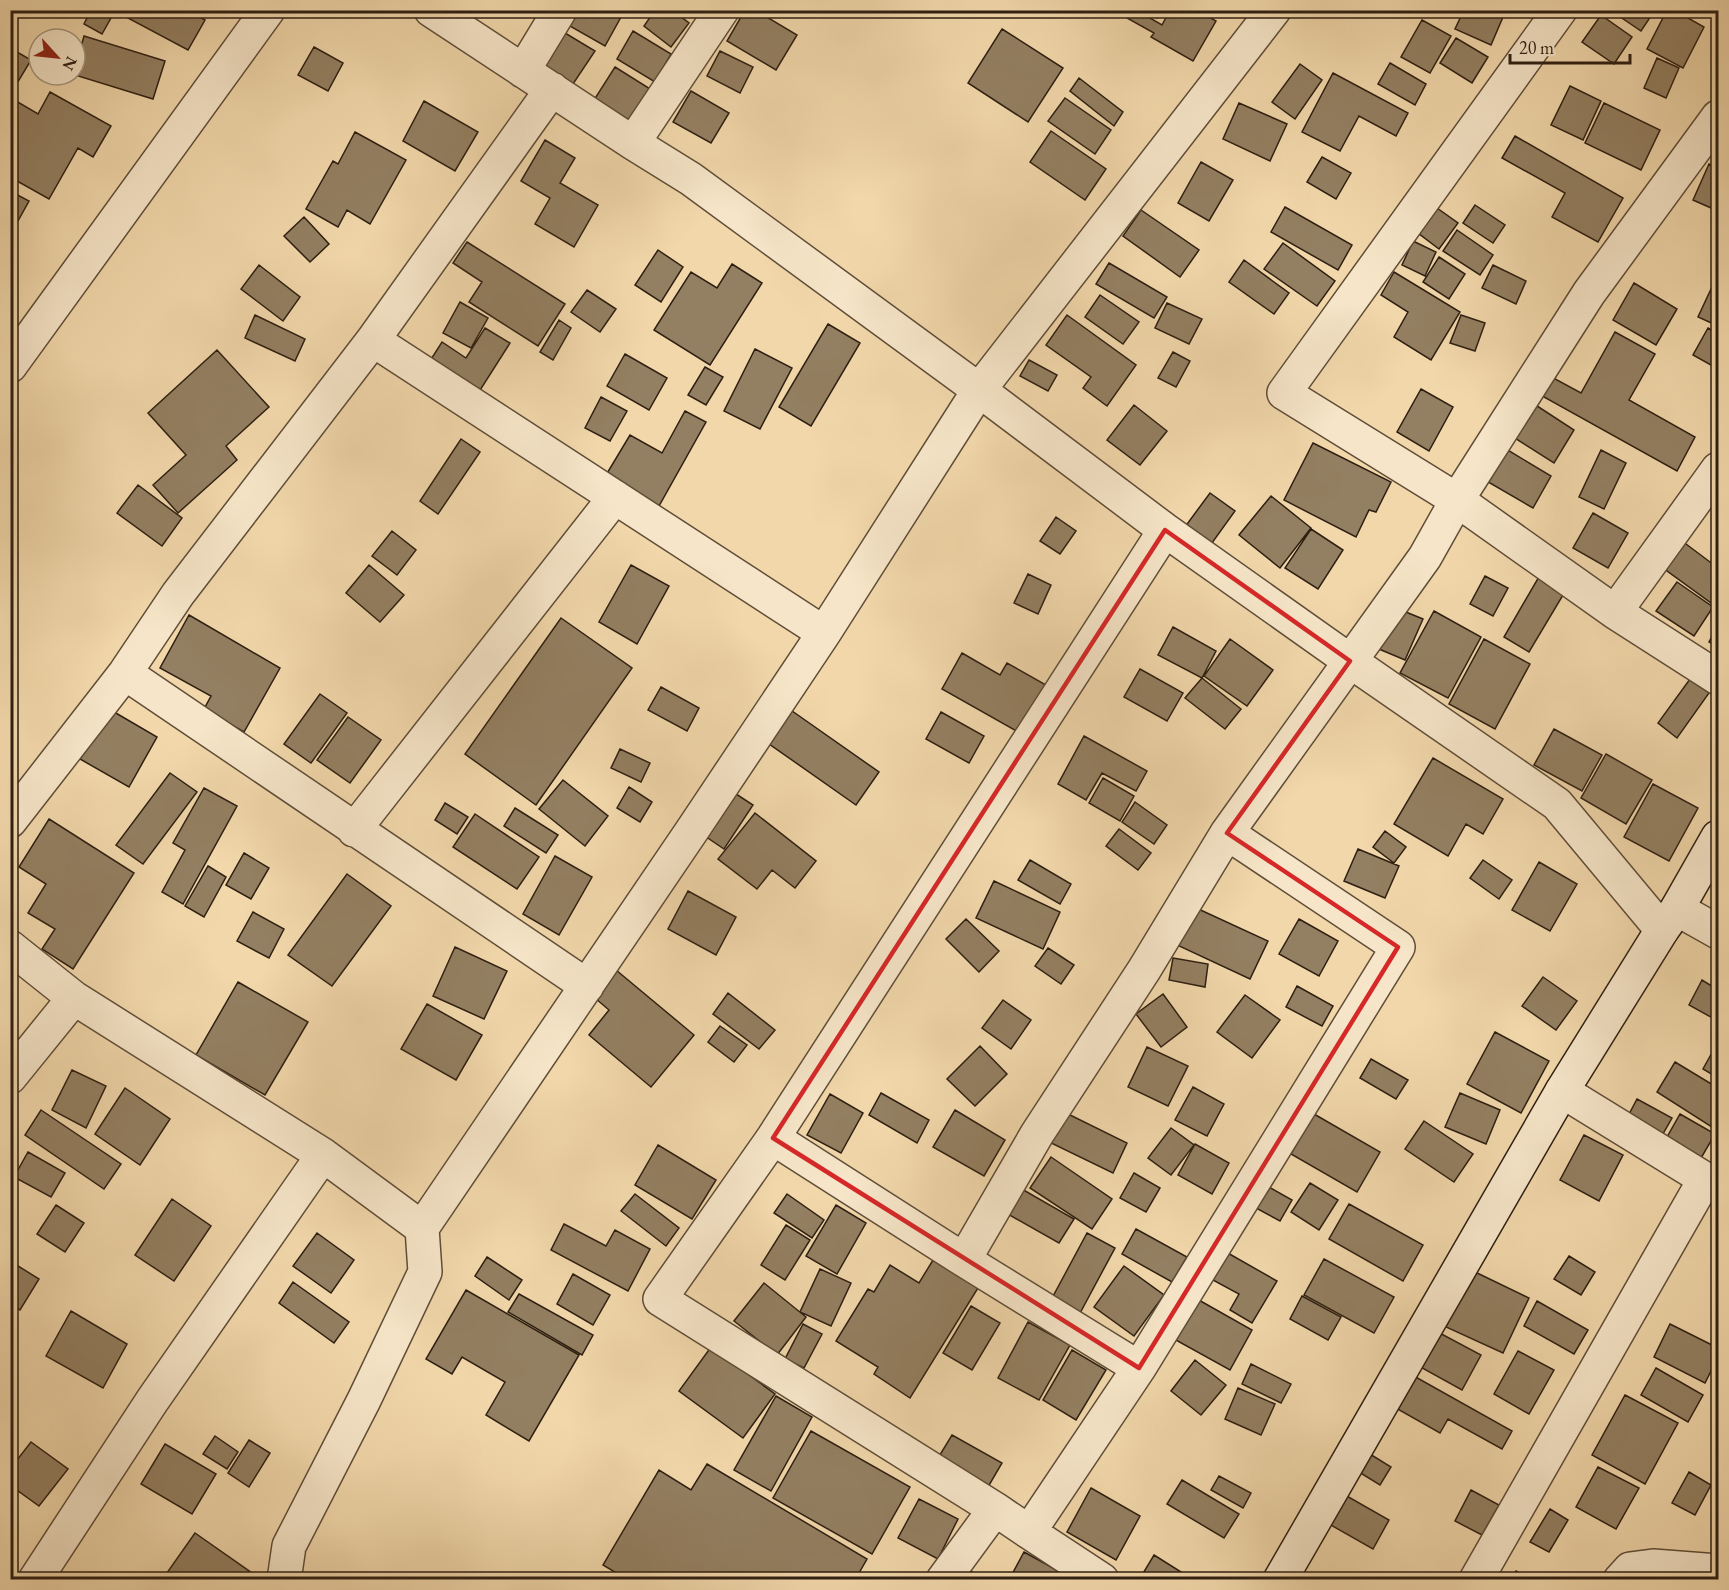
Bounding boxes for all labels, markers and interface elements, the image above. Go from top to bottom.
north arrow [27,27,87,87]
scale bar [1510,27,1630,65]
text: 20 m [1519,36,1554,59]
text: N [58,53,82,74]

